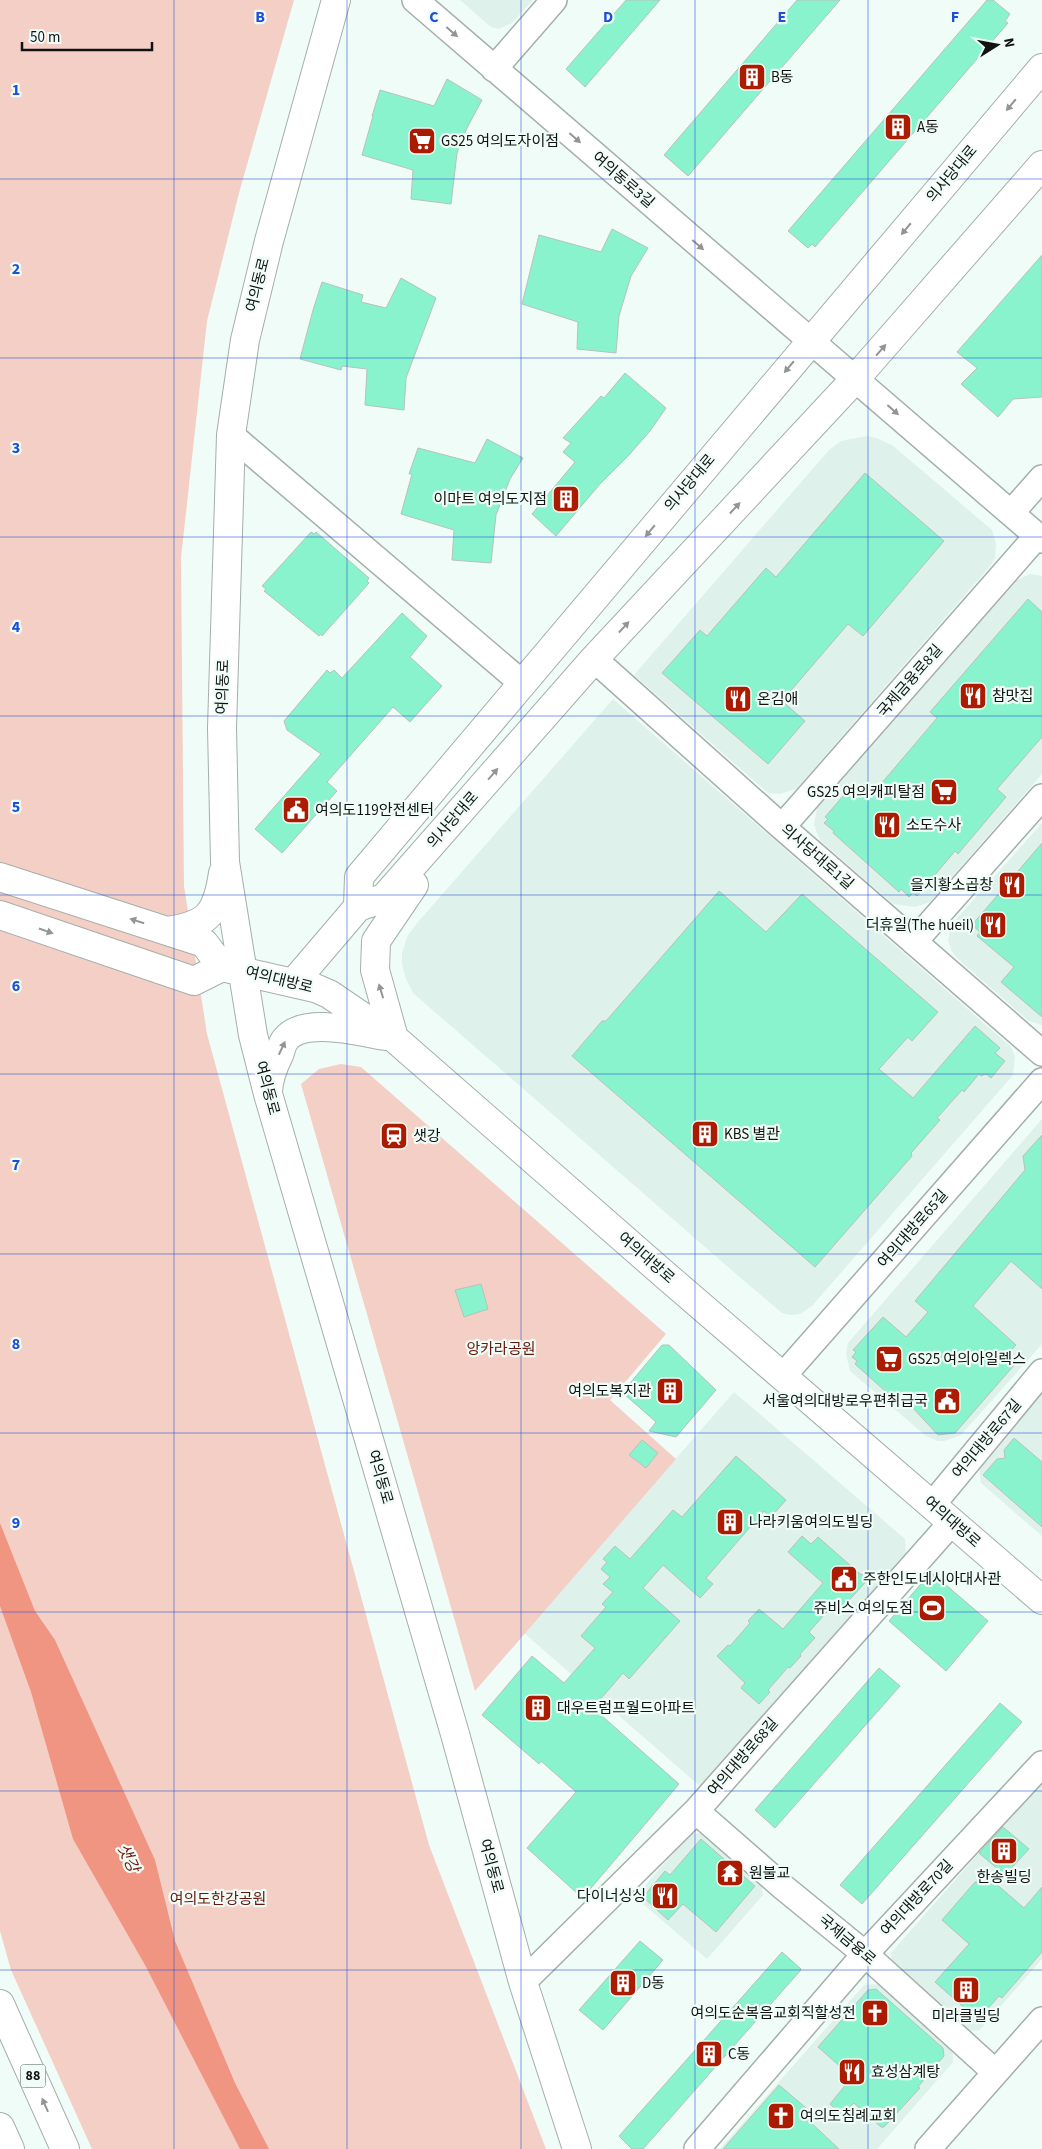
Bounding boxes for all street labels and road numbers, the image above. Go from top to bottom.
street label: 의사당대로 [922,141,982,207]
street label: 여의동로3길 [587,147,659,213]
street label: 여의동로 [241,256,275,314]
street label: 의사당대로 [660,450,720,516]
street label: 국제금융로8길 [872,640,948,722]
street label: 여의동로 [212,659,234,715]
street label: 의사당대로 [422,787,484,853]
street label: 의사당대로1길 [776,819,858,895]
street label: 여의대방로 [243,961,315,999]
street label: 여의동로 [250,1059,284,1117]
street label: 여의대방로65길 [873,1185,953,1273]
street label: 여의대방로 [613,1227,679,1289]
street label: 여의대방로67길 [948,1395,1026,1483]
street label: 여의동로 [362,1448,398,1506]
street label: 여의대방로 [919,1491,985,1553]
street label: 여의대방로68길 [703,1713,783,1801]
street label: 여의동로 [474,1837,508,1895]
street label: 여의대방로70길 [876,1855,958,1941]
street label: 국제금융로 [814,1910,880,1970]
road number: 88 [20,2064,46,2088]

